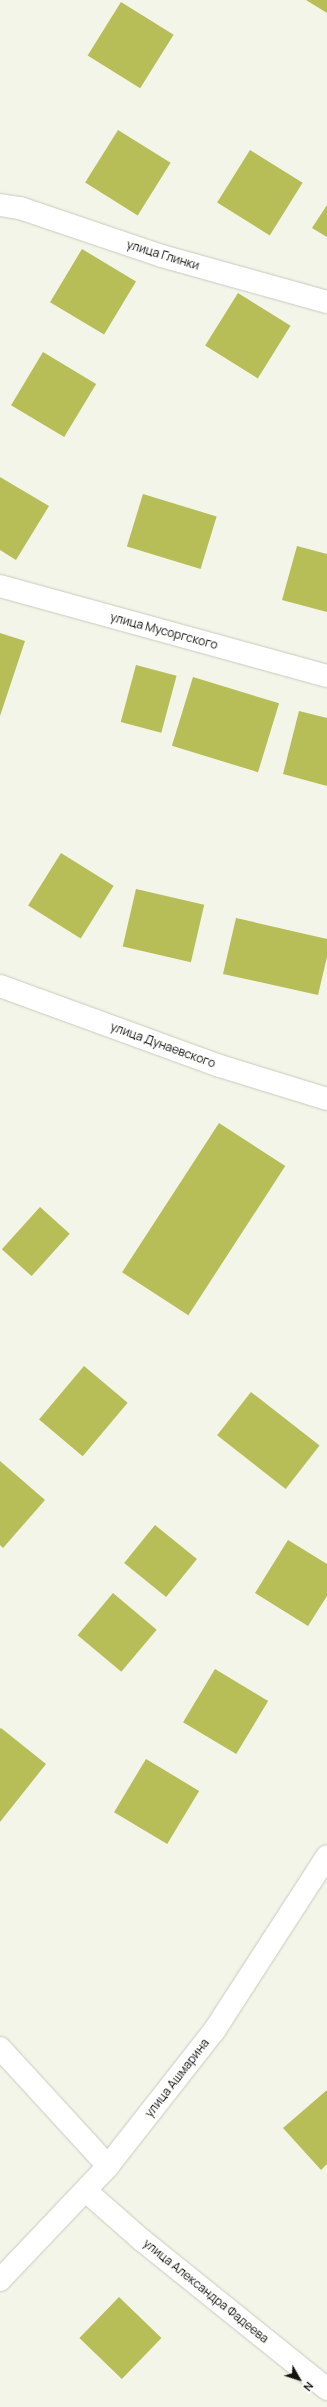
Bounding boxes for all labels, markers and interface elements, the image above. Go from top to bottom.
street label: улица Глинки [125,237,201,273]
street label: улица Мусоргского [109,610,219,652]
street label: улица Дунаевского [108,1019,218,1071]
street label: улица Ашмарина [142,2036,212,2120]
street label: улица Александра Фадеева [141,2236,271,2346]
north arrow [279,2359,319,2399]
text: N [300,2379,317,2395]

